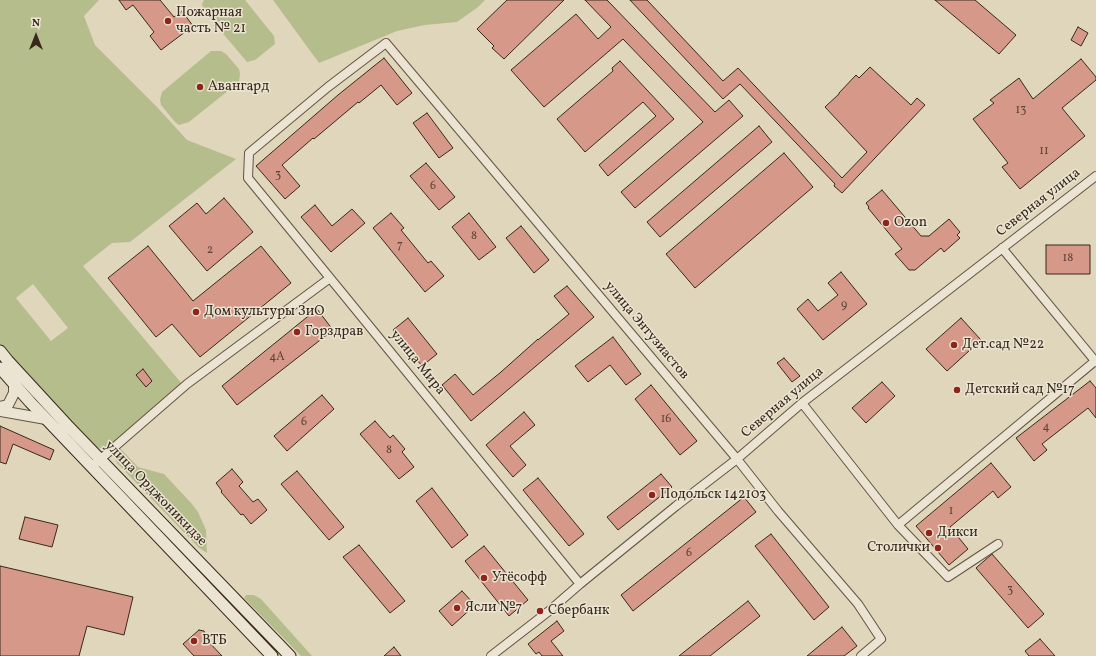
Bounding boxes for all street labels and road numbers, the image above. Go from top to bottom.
street label: Северная улица [994,165,1084,241]
street label: улица Энтузиастов [600,279,692,383]
street label: улица Мира [386,327,448,399]
street label: Северная улица [738,364,828,442]
street label: улица Орджоникидзе [100,438,210,550]

